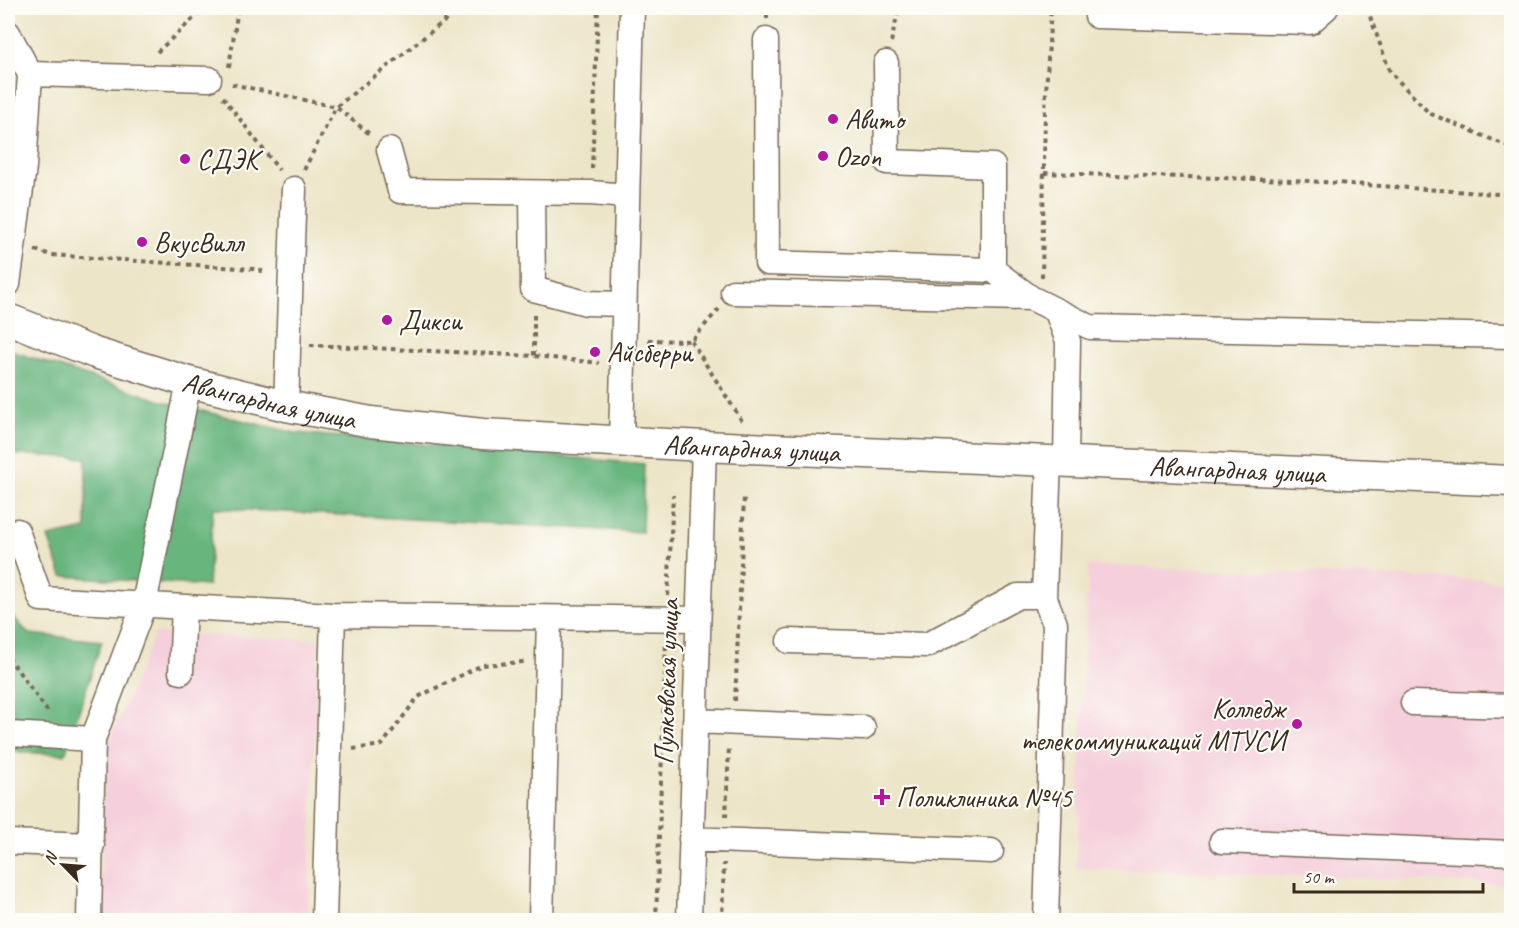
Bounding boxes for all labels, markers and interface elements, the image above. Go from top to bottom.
place label: Авито [845,102,907,137]
marker: Авито [826,112,840,126]
place label: Ozon [835,139,881,174]
place label: СДЭК [197,142,264,177]
marker: Ozon [816,149,830,163]
marker: СДЭК [178,152,192,166]
place label: ВкусВилл [154,225,246,260]
marker: ВкусВилл [135,235,149,249]
place label: Дикси [399,303,463,338]
marker: Дикси [380,313,394,327]
place label: Айсберри [607,335,694,370]
marker: Айсберри [588,345,602,359]
street label: Авангардная улица [179,364,360,437]
street label: Авангардная улица [663,426,842,469]
street label: Авангардная улица [1148,448,1328,490]
street label: Пулковская улица [646,597,686,765]
place label: Колледж телекоммуникаций МТУСИ [1021,691,1290,758]
marker: Колледж телекоммуникаций МТУСИ [1290,717,1304,731]
place label: Поликлиника №45 [896,780,1074,815]
marker: Поликлиника №45 [873,788,891,806]
north arrow [33,835,93,895]
text: N [39,848,63,868]
scale bar [1294,856,1483,894]
text: 50 m [1303,866,1336,888]

